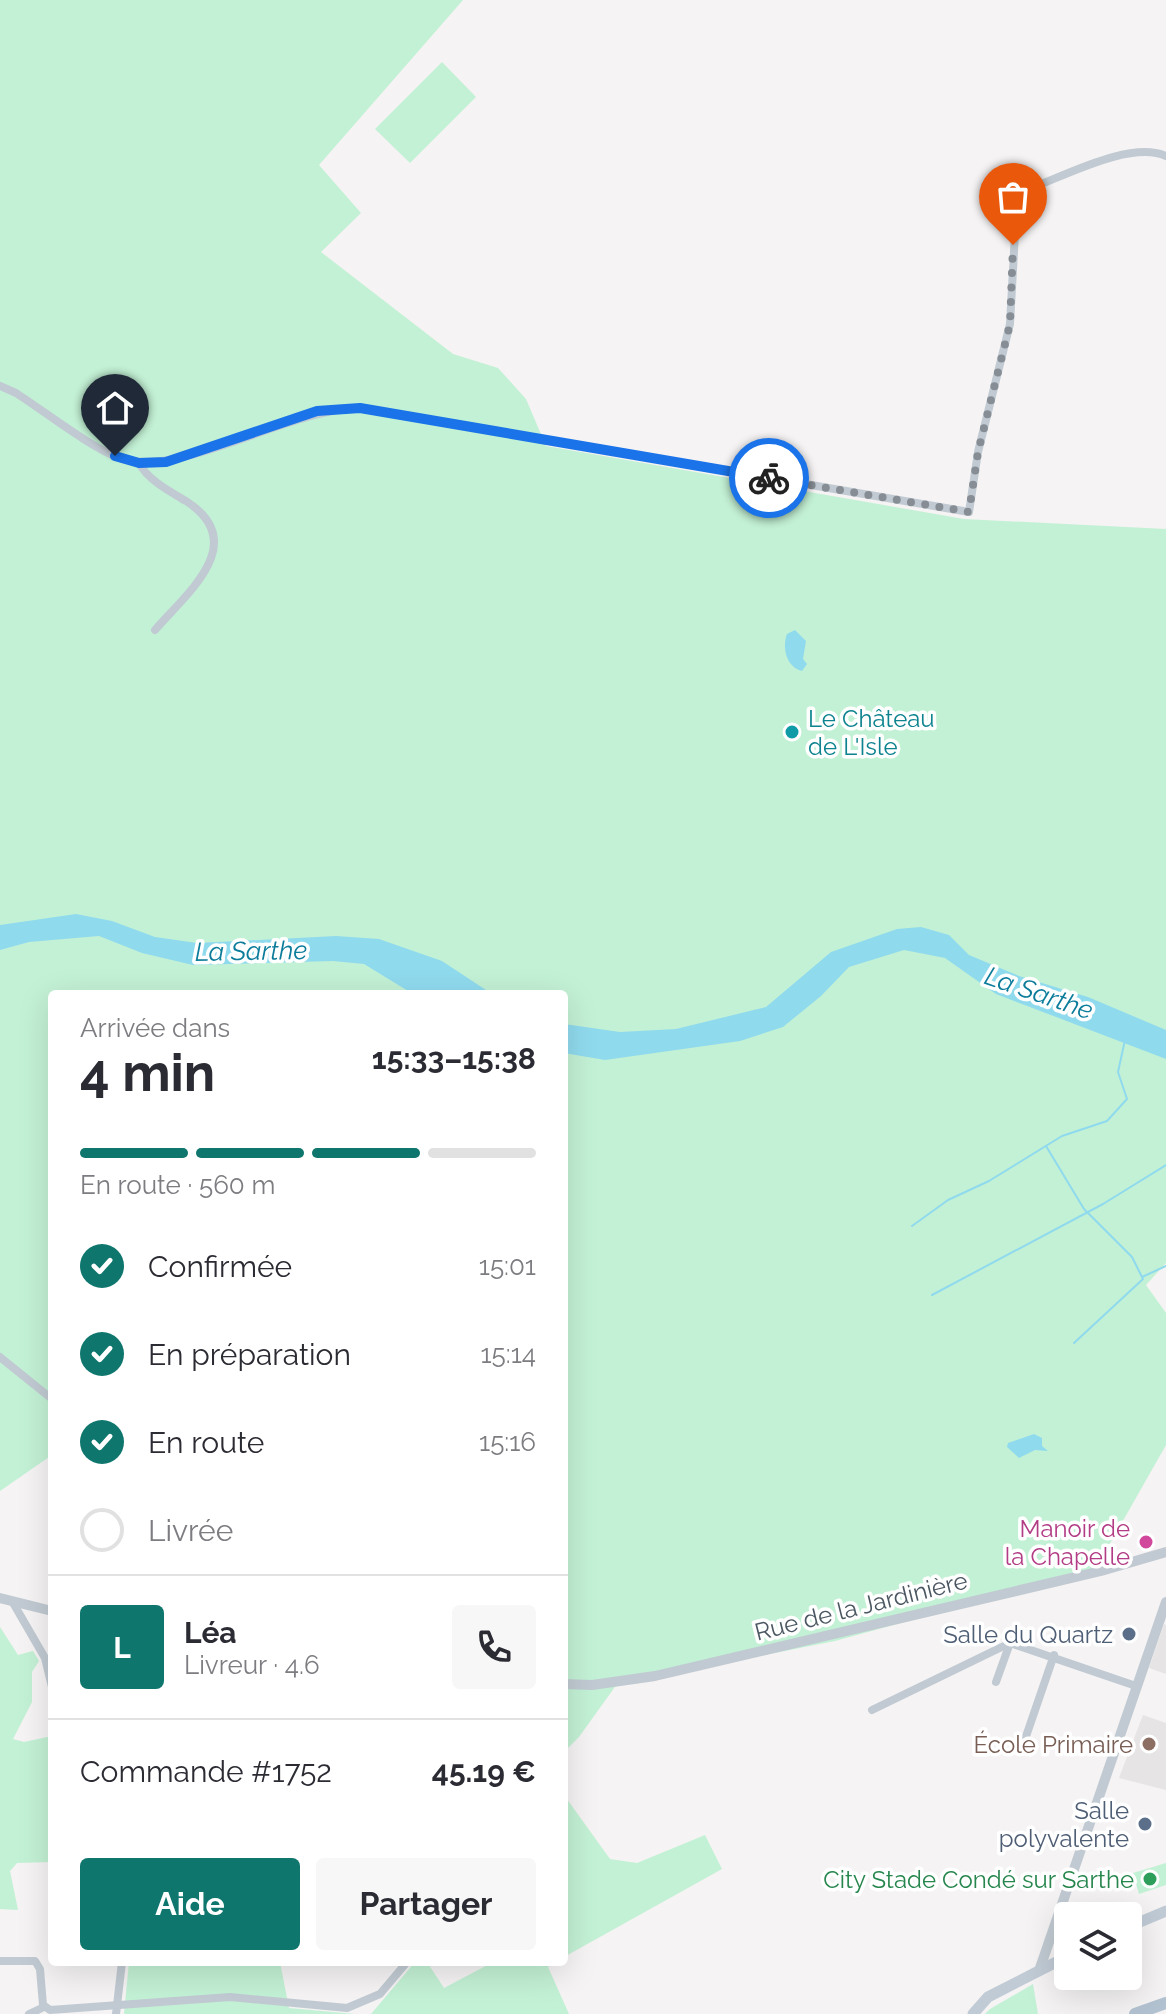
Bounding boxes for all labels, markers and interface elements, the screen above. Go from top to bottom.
pin [979,163,1047,245]
icon: bag [991,175,1035,219]
pin [81,374,149,456]
icon: home [93,386,137,430]
courier [729,438,809,518]
icon: bike [747,456,791,500]
place label: Le Château de L'Isle [808,704,935,761]
marker: Le Château de L'Isle [783,723,801,741]
water label: La Sarthe [195,935,308,967]
water label: La Sarthe [981,961,1097,1026]
text: Arrivée dans [80,1013,230,1043]
text: 15:33–15:38 [372,1041,536,1076]
text: 4 min [80,1042,215,1103]
text: En route · 560 m [80,1170,275,1200]
icon: check [80,1244,124,1288]
text: Confirmée [148,1249,292,1284]
text: 15:01 [479,1251,536,1281]
icon: check [80,1332,124,1376]
text: En préparation [148,1337,351,1372]
text: 15:14 [480,1339,536,1369]
icon: check [80,1420,124,1464]
text: En route [148,1425,264,1460]
text: 15:16 [479,1427,536,1457]
text: Livrée [148,1513,233,1548]
place label: Manoir de la Chapelle [1005,1514,1130,1571]
marker: Manoir de la Chapelle [1137,1533,1155,1551]
street label: Rue de la Jardinière [752,1566,970,1646]
button: phone [452,1605,536,1689]
text: Léa [184,1615,237,1650]
place label: Salle du Quartz [943,1620,1113,1649]
marker: Salle du Quartz [1120,1625,1138,1643]
text: L [113,1630,131,1665]
text: Livreur · 4.6 [184,1650,320,1680]
place label: École Primaire [974,1730,1133,1759]
marker: École Primaire [1140,1735,1158,1753]
text: Commande #1752 [80,1754,332,1789]
text: 45.19 € [432,1754,536,1789]
place label: Salle polyvalente [999,1796,1129,1853]
marker: Salle polyvalente [1136,1815,1154,1833]
button: Aide [80,1858,300,1950]
button: Partager [316,1858,536,1950]
place label: City Stade Condé sur Sarthe [823,1865,1134,1894]
marker: City Stade Condé sur Sarthe [1141,1870,1159,1888]
map controls [1054,1902,1142,1990]
button: layers [1054,1902,1142,1990]

